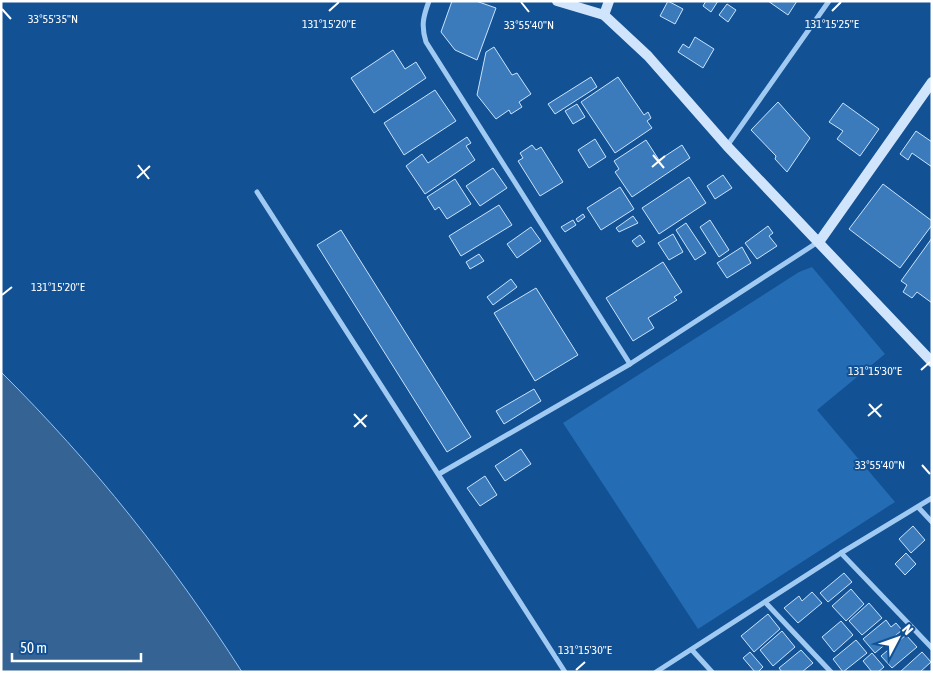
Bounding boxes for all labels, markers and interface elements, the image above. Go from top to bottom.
text: 33°55'35"N [28,12,78,26]
text: 131°15'20"E [302,17,356,31]
text: 131°15'25"E [805,17,859,31]
text: 33°55'40"N [504,18,554,32]
text: 131°15'20"E [31,280,85,294]
text: 131°15'30"E [848,364,902,378]
text: 33°55'40"N [855,458,905,472]
north arrow [873,613,923,663]
text: N [899,621,917,638]
scale bar [12,630,141,662]
text: 50 m [20,639,47,656]
text: 131°15'30"E [558,643,612,657]

